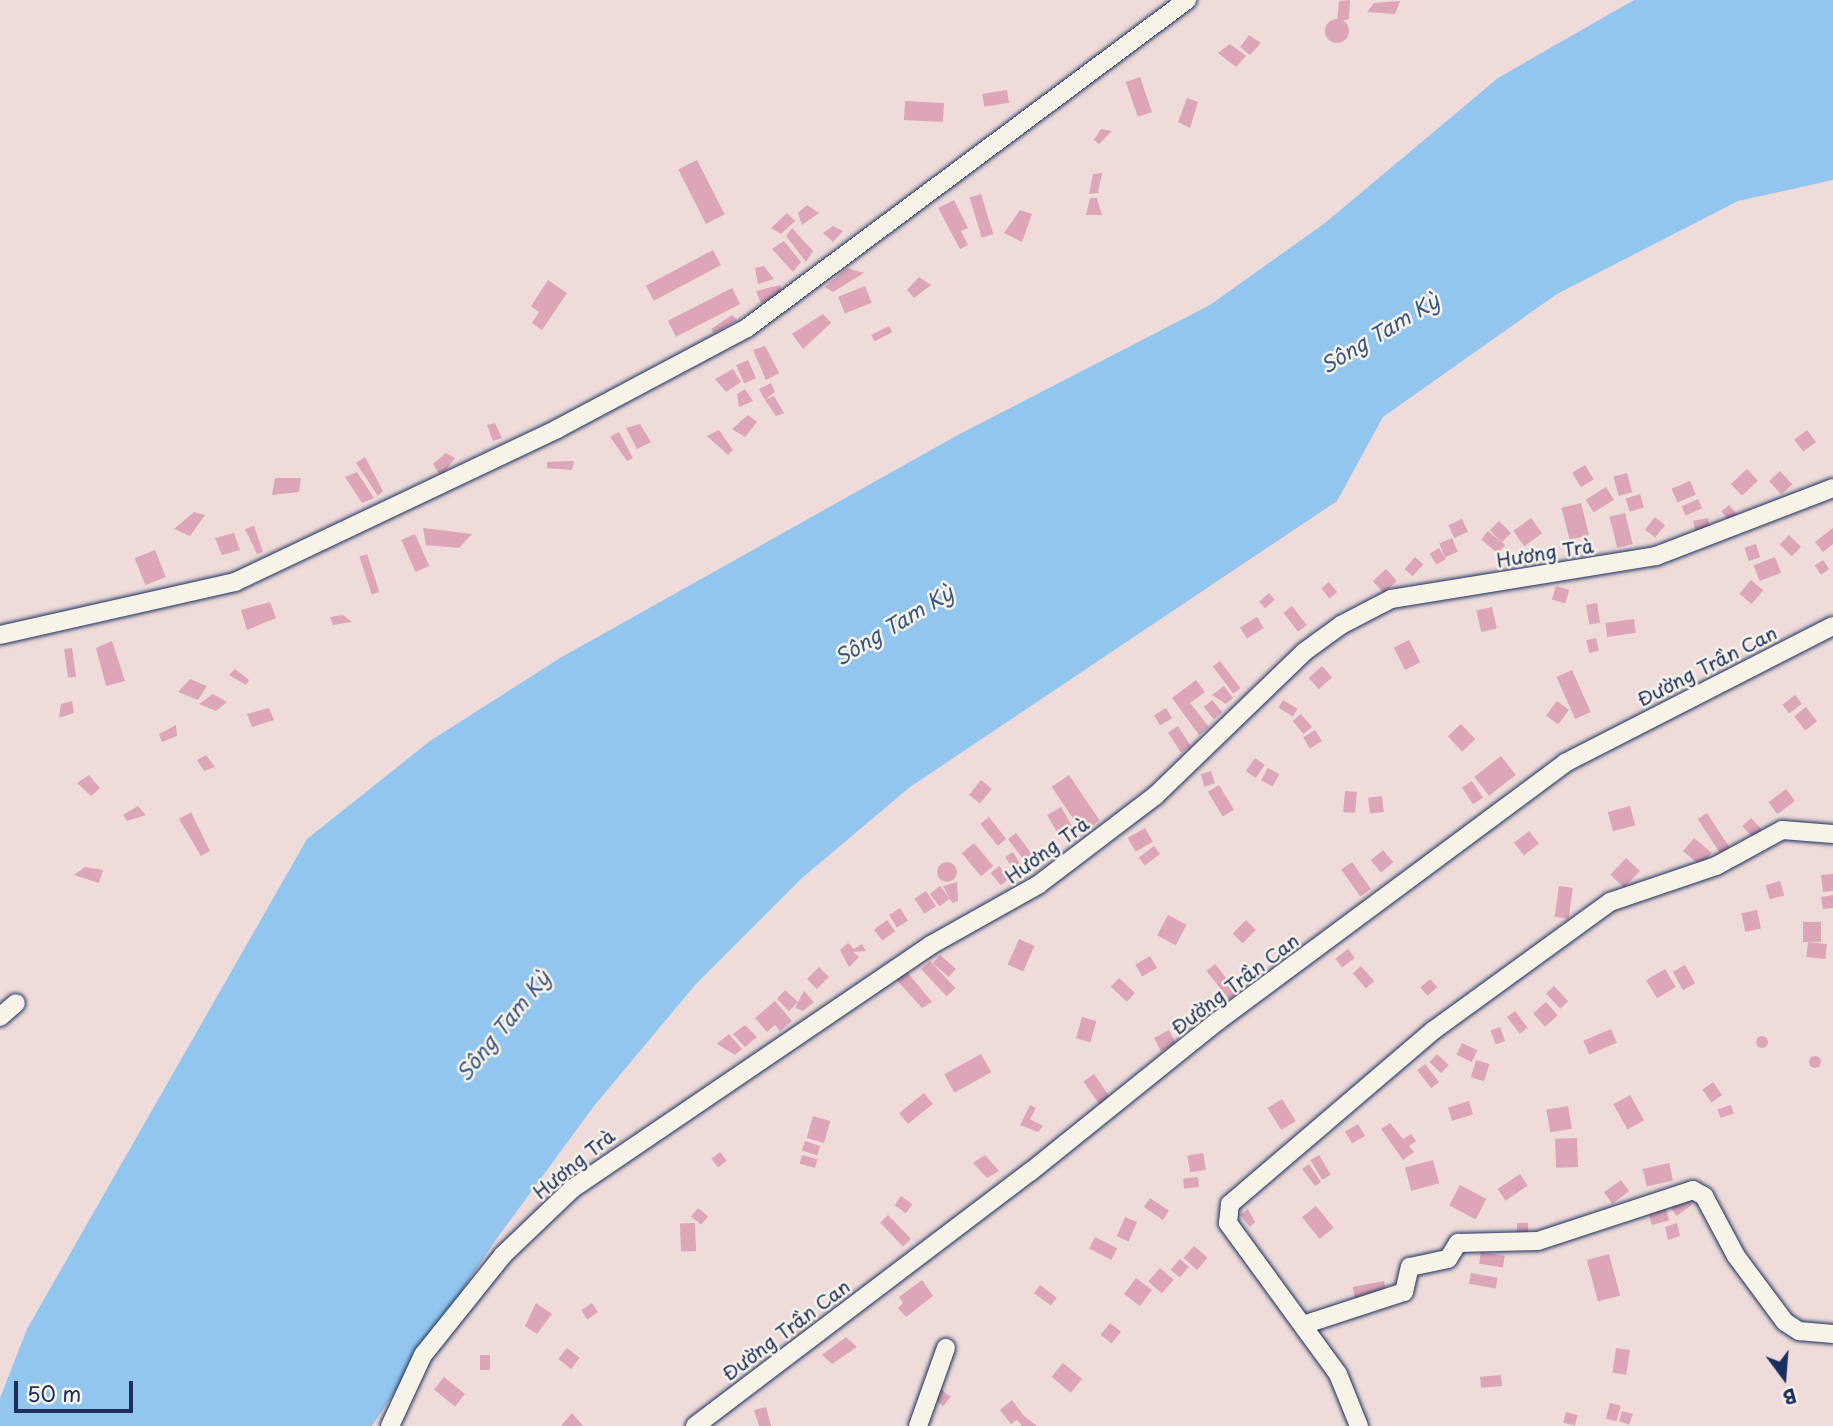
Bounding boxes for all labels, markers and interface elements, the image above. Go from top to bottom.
water label: Sông Tam Kỳ [1316,287,1442,377]
street label: Hương Trà [1495,534,1595,572]
water label: Sông Tam Kỳ [830,579,956,669]
street label: Đường Trần Can [1634,621,1780,711]
street label: Hương Trà [1001,812,1093,888]
street label: Đường Trần Can [1167,929,1303,1039]
water label: Sông Tam Kỳ [450,965,554,1085]
street label: Hương Trà [529,1125,619,1203]
street label: Đường Trần Can [718,1275,854,1385]
north arrow [1749,1342,1819,1412]
scale bar [18,1366,136,1410]
text: 50 m [27,1377,81,1409]
text: B [1780,1382,1800,1412]

